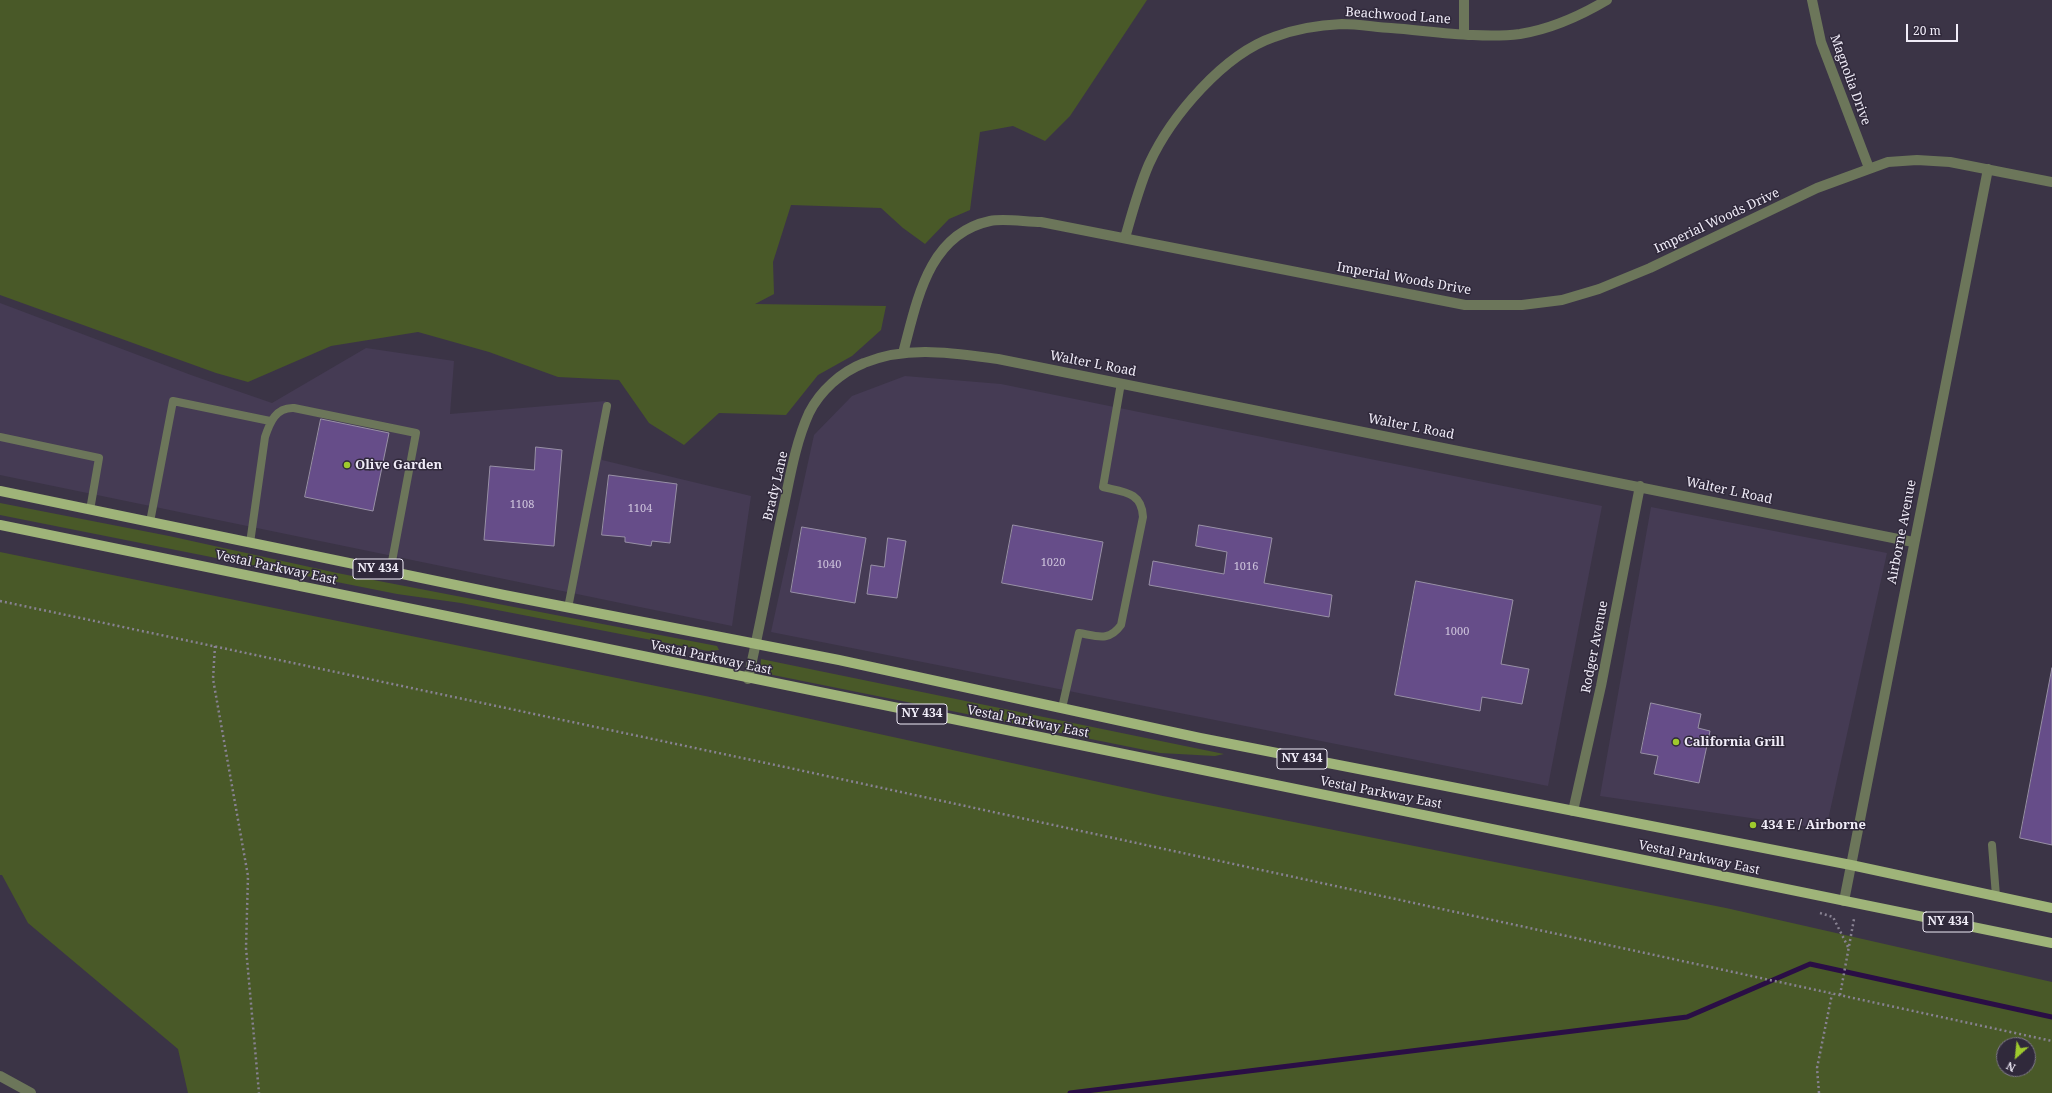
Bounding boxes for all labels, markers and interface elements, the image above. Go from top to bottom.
street label: Beachwood Lane [1345,5,1451,27]
scale bar [1908,16,1960,42]
text: 20 m [1913,22,1941,39]
street label: Magnolia Drive [1826,32,1874,128]
street label: Imperial Woods Drive [1652,185,1782,257]
street label: Imperial Woods Drive [1336,259,1472,299]
street label: Walter L Road [1048,348,1138,380]
street label: Walter L Road [1366,411,1456,443]
street label: Brady Lane [760,450,792,522]
place label: Olive Garden [355,457,442,473]
marker: Olive Garden [342,460,352,470]
street label: Walter L Road [1684,474,1774,508]
street label: Airborne Avenue [1884,478,1920,586]
house number: 1108 [510,498,534,512]
house number: 1104 [628,502,652,516]
street label: Vestal Parkway East [214,547,338,589]
house number: 1020 [1041,556,1065,570]
house number: 1040 [817,558,841,572]
road number: NY 434 [353,559,403,579]
house number: 1016 [1234,560,1258,574]
street label: Rodger Avenue [1578,599,1612,695]
house number: 1000 [1445,625,1469,639]
street label: Vestal Parkway East [649,637,773,679]
street label: Vestal Parkway East [966,703,1090,741]
road number: NY 434 [897,704,947,724]
place label: California Grill [1684,734,1785,750]
marker: California Grill [1671,737,1681,747]
road number: NY 434 [1277,749,1327,769]
street label: Vestal Parkway East [1319,774,1443,812]
place label: 434 E / Airborne [1761,817,1866,833]
marker: 434 E / Airborne [1748,820,1758,830]
street label: Vestal Parkway East [1637,837,1761,879]
road number: NY 434 [1923,912,1973,932]
north arrow [1996,1037,2036,1077]
text: N [2004,1059,2018,1076]

